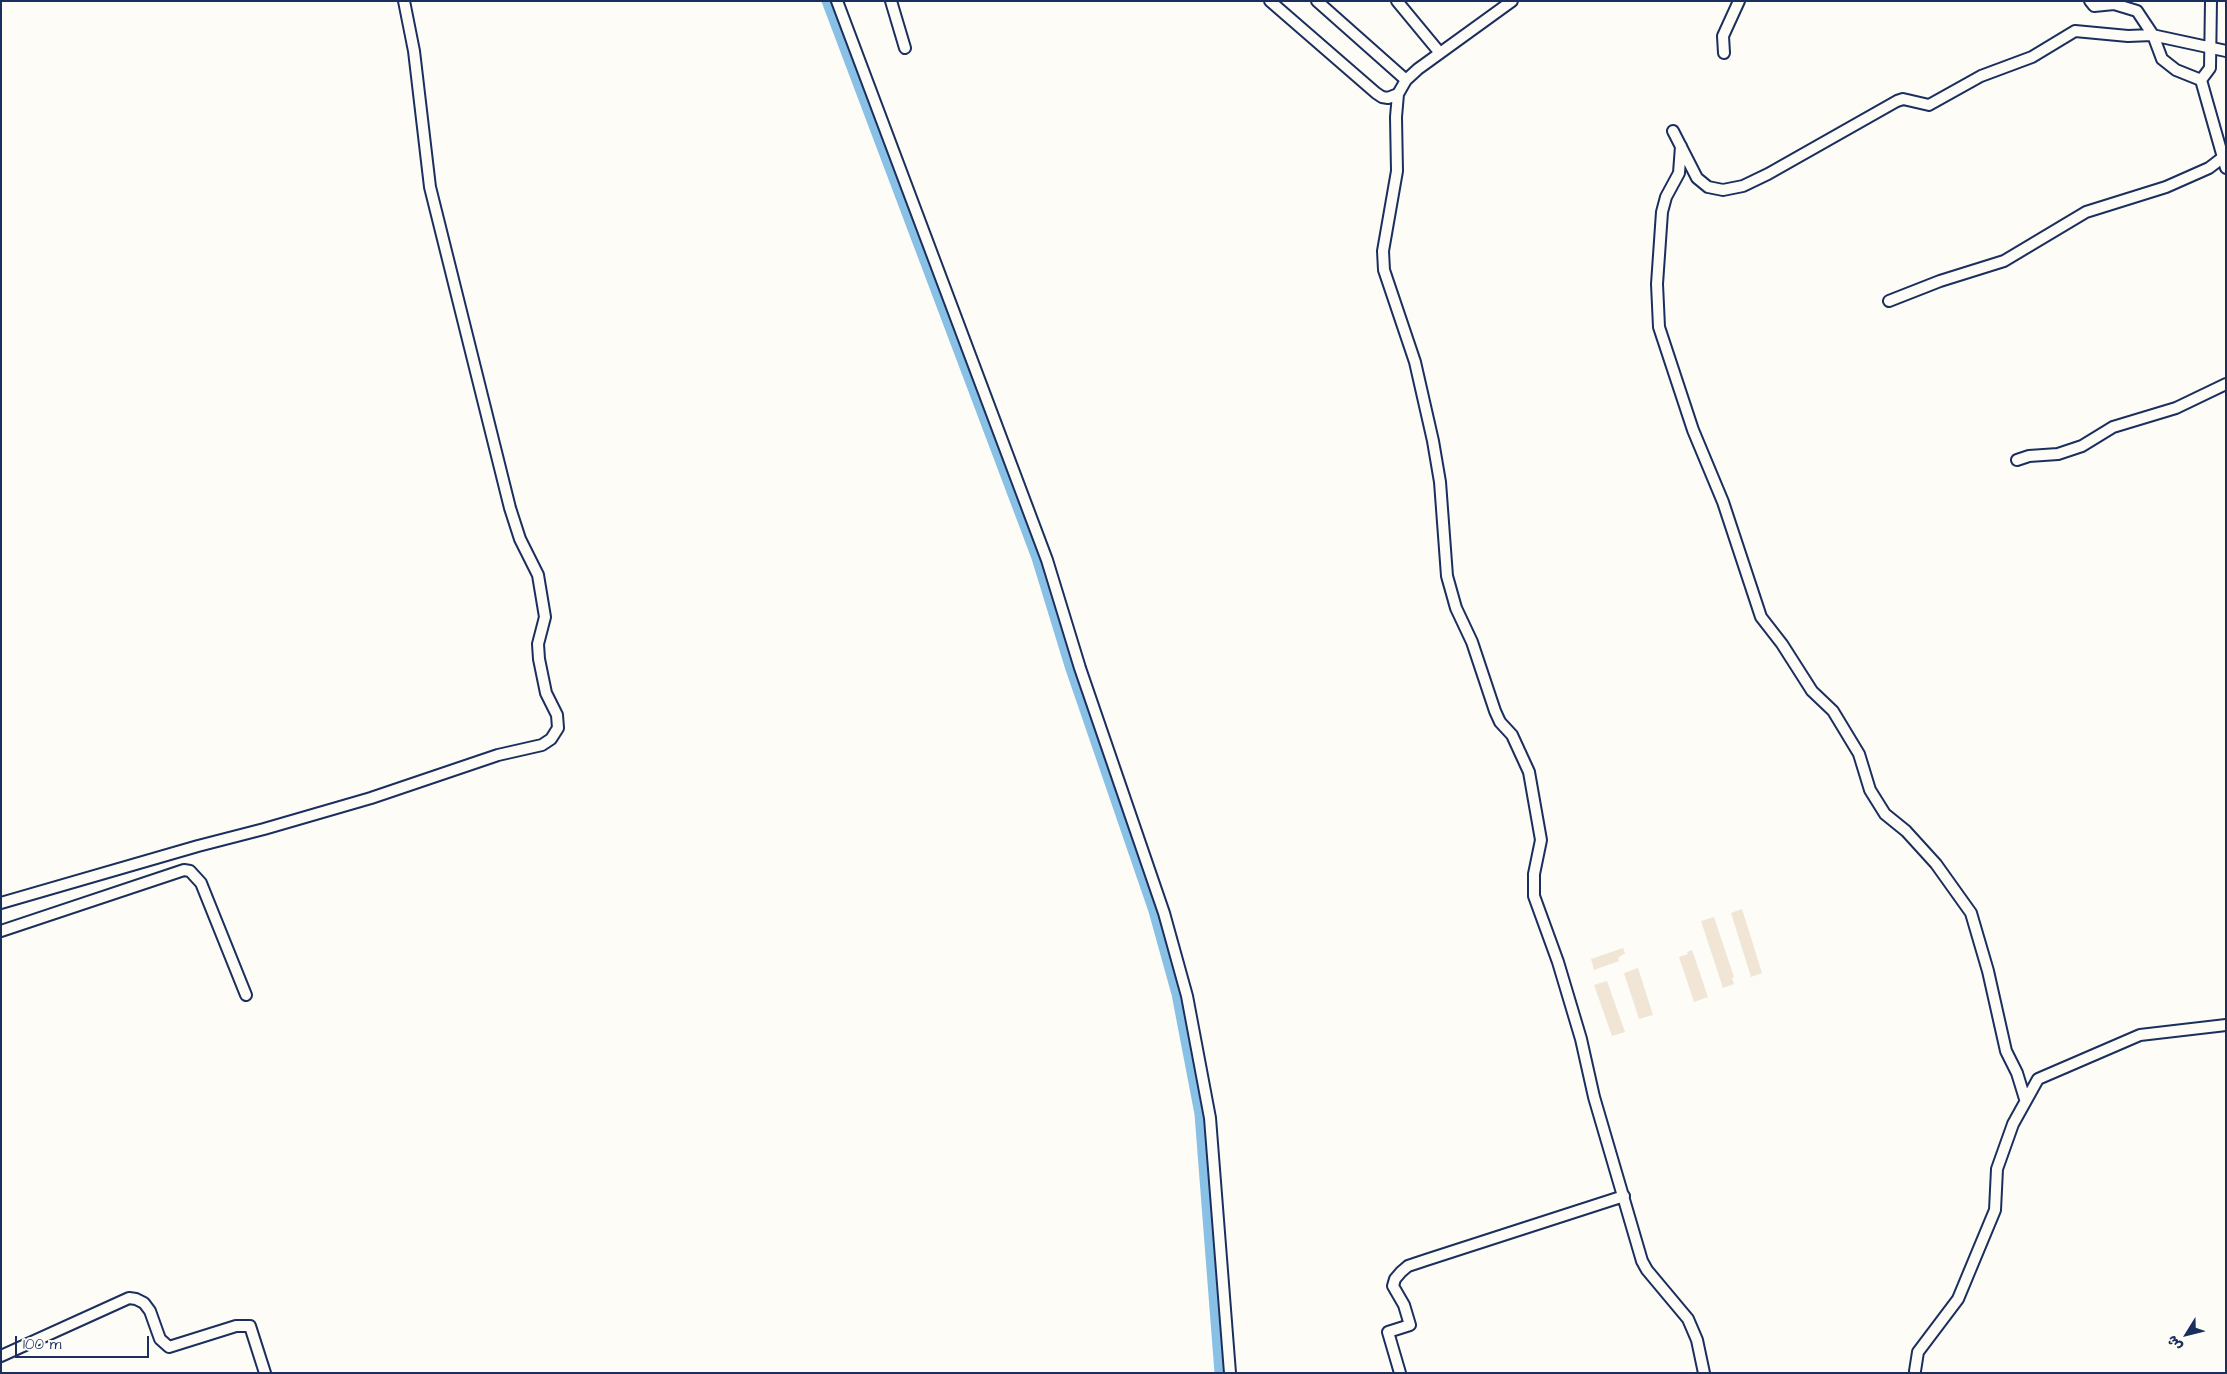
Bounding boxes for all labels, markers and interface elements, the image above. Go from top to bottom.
north arrow [2162,1309,2212,1359]
scale bar [18,1326,151,1358]
text: ش [2162,1331,2187,1355]
text: 100 m [23,1334,62,1355]

